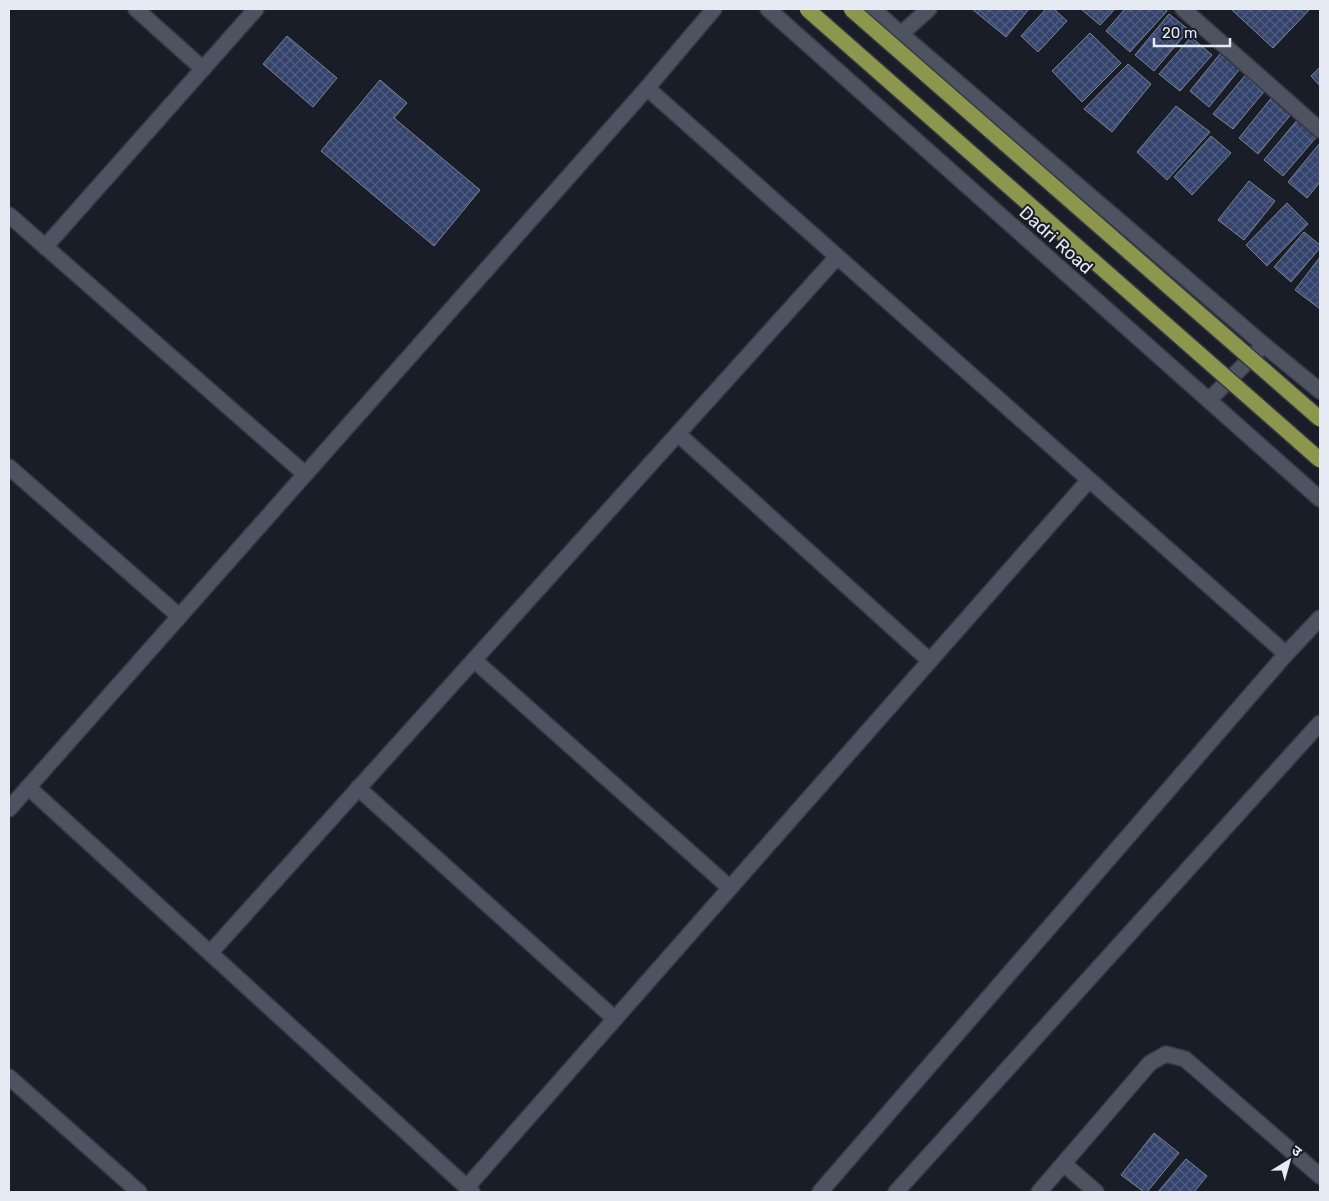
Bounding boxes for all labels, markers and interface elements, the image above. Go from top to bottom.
scale bar [1154,15,1230,47]
text: 20 m [1162,24,1197,42]
street label: Dadri Road [1015,201,1097,279]
north arrow [1264,1136,1314,1186]
text: उ [1288,1142,1306,1161]

